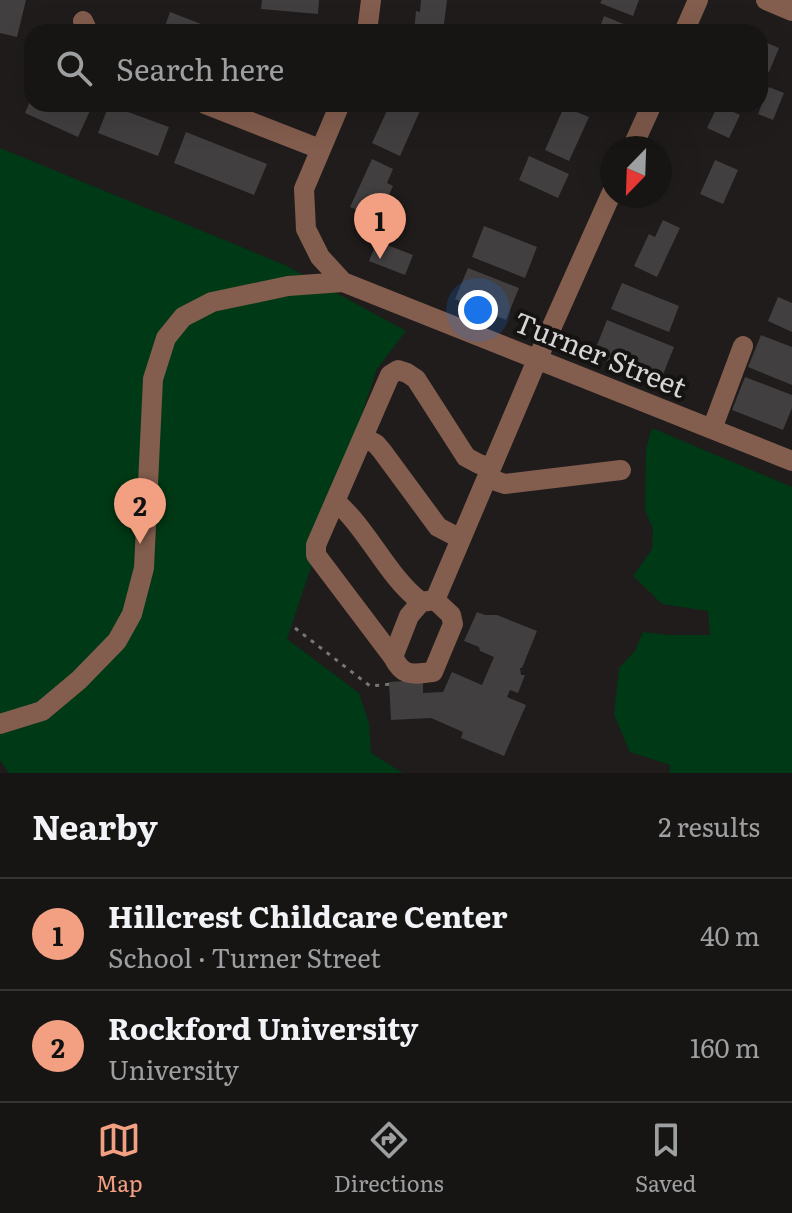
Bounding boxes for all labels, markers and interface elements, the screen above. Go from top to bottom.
search box [24,24,768,112]
icon: search [52,46,96,90]
text: Search here [116,46,284,90]
north arrow [600,136,672,208]
pin: 1 [354,193,406,259]
your location [458,290,498,330]
street label: Turner Street [508,299,694,407]
pin: 2 [114,478,166,544]
text: Nearby [32,800,158,850]
text: 2 results [658,806,760,845]
text: Hillcrest Childcare Center [108,893,507,937]
text: 1 [53,915,63,954]
text: 40 m [700,915,760,954]
text: School · Turner Street [108,937,381,976]
text: Rockford University [108,1005,418,1049]
text: 2 [51,1027,65,1066]
text: 160 m [690,1027,760,1066]
text: University [108,1049,239,1088]
tab: Map [96,1118,143,1199]
tab: Directions [334,1118,444,1199]
tab: Saved [635,1118,696,1199]

